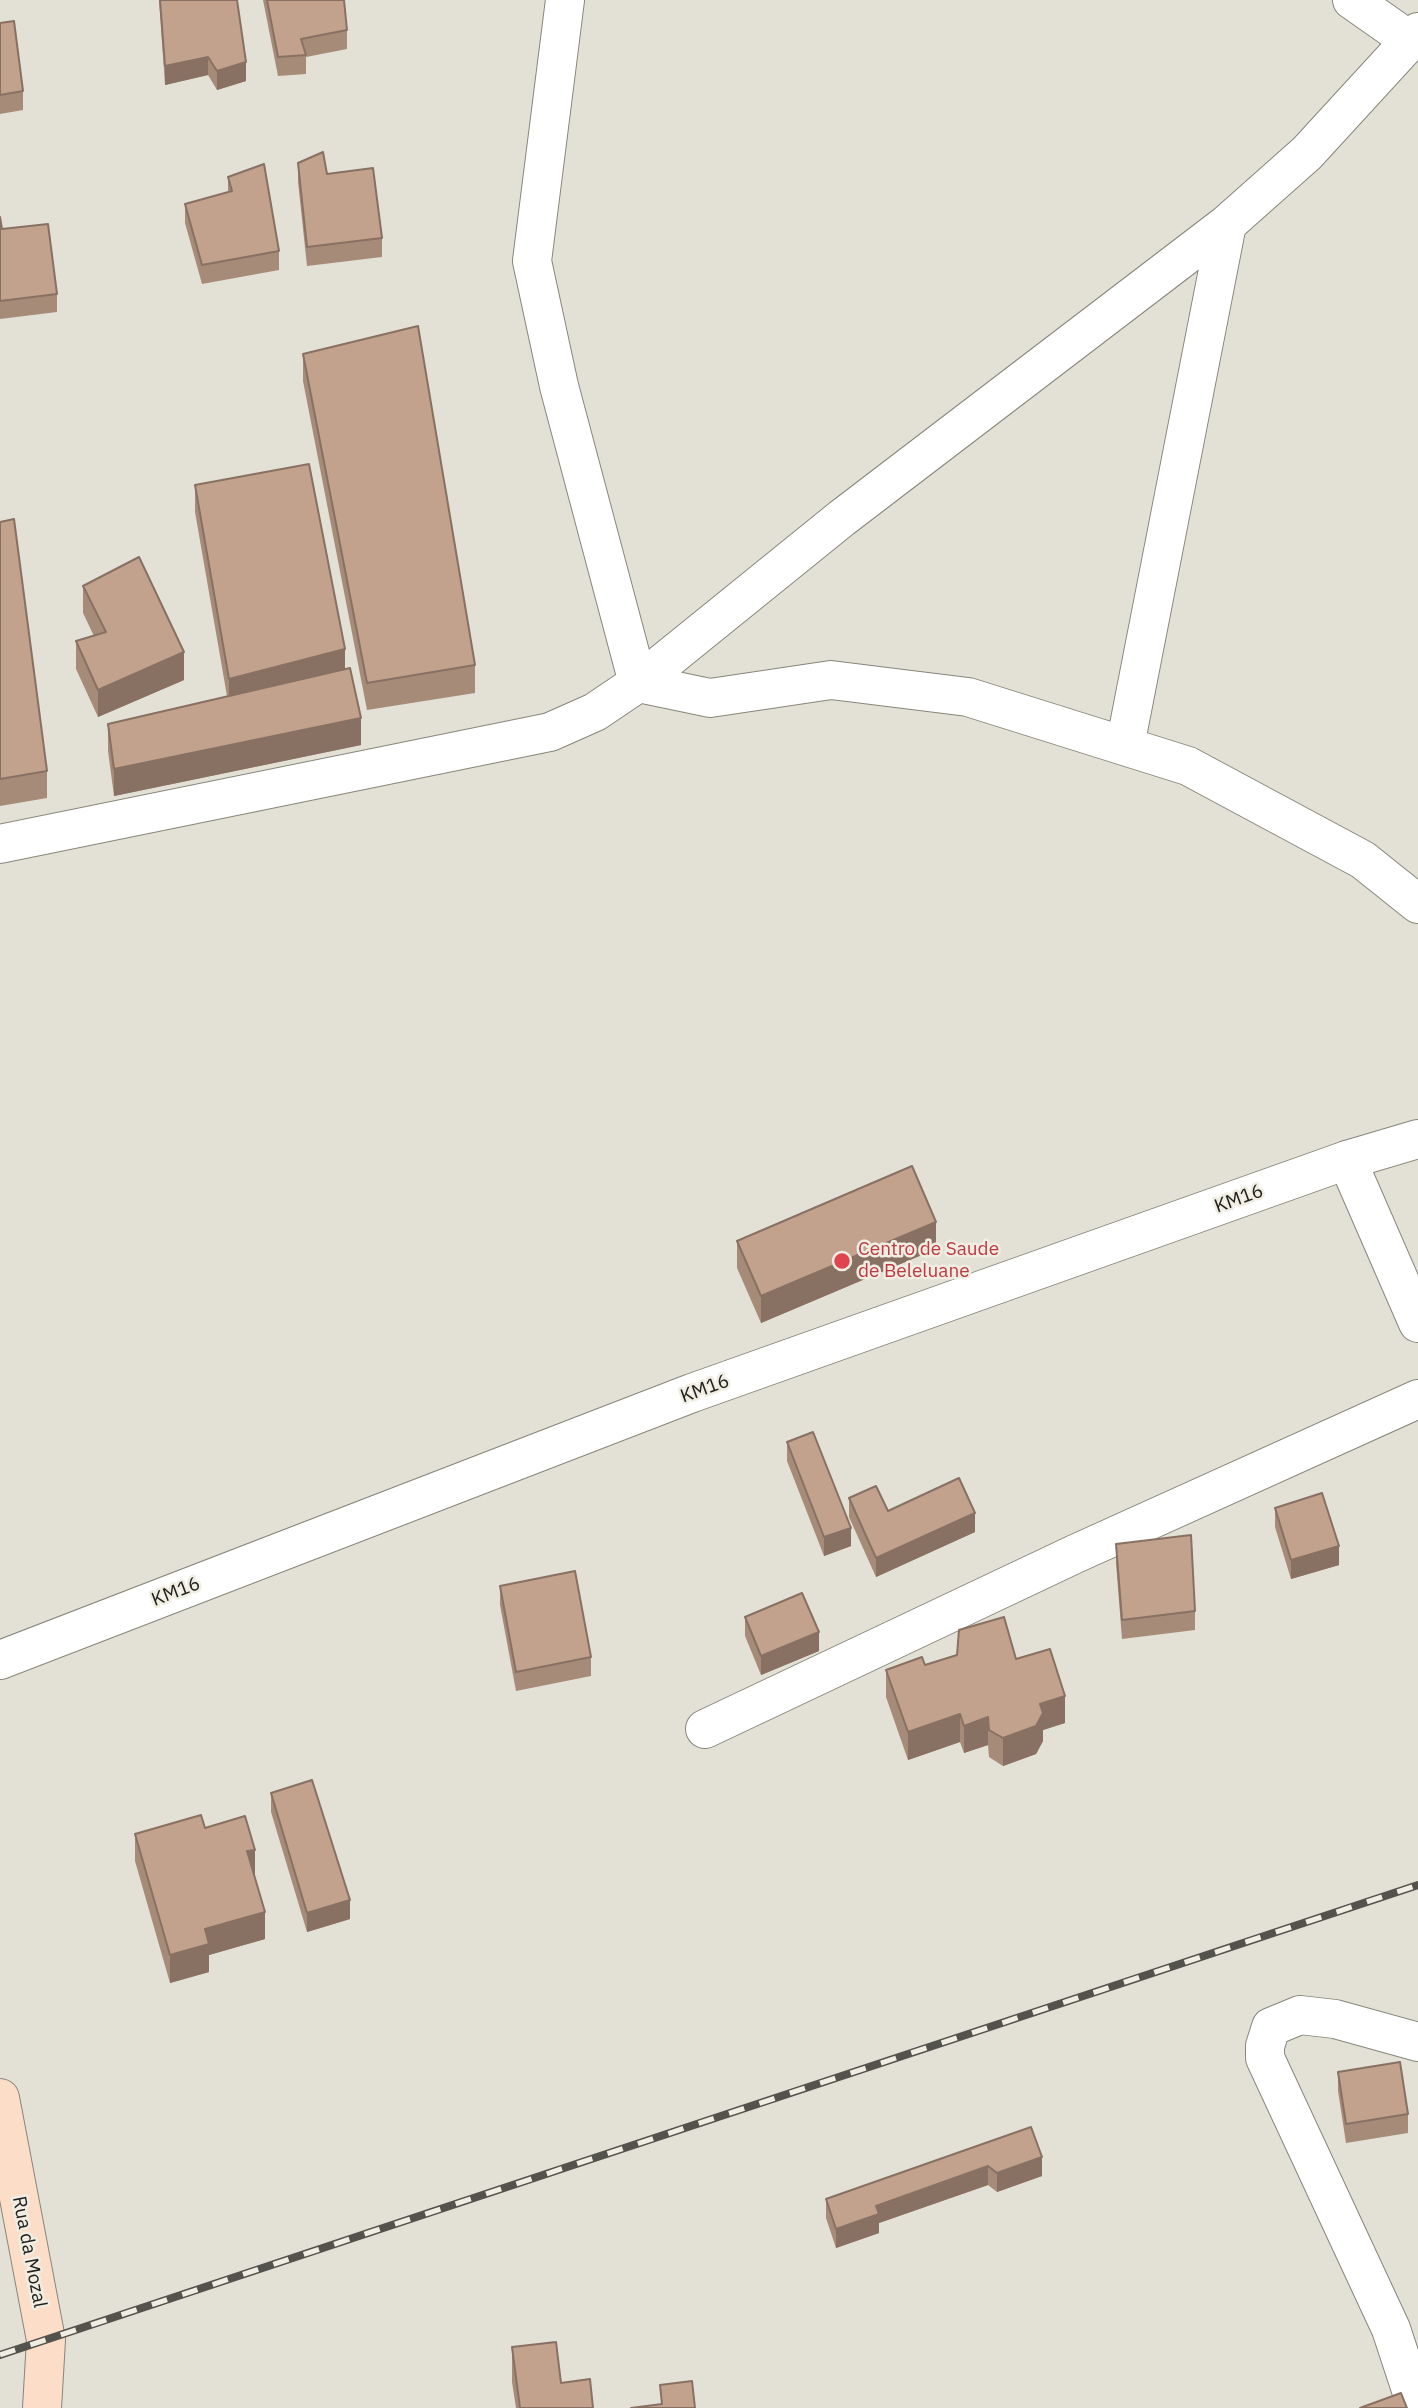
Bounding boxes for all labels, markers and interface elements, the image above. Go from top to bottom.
street label: KM16 [1211,1180,1267,1218]
place label: Centro de Saude de Beleluane [858,1239,999,1283]
marker: Centro de Saude de Beleluane [832,1251,852,1271]
street label: KM16 [677,1370,733,1408]
street label: KM16 [148,1572,204,1612]
street label: Rua da Mozal [7,2194,51,2310]

